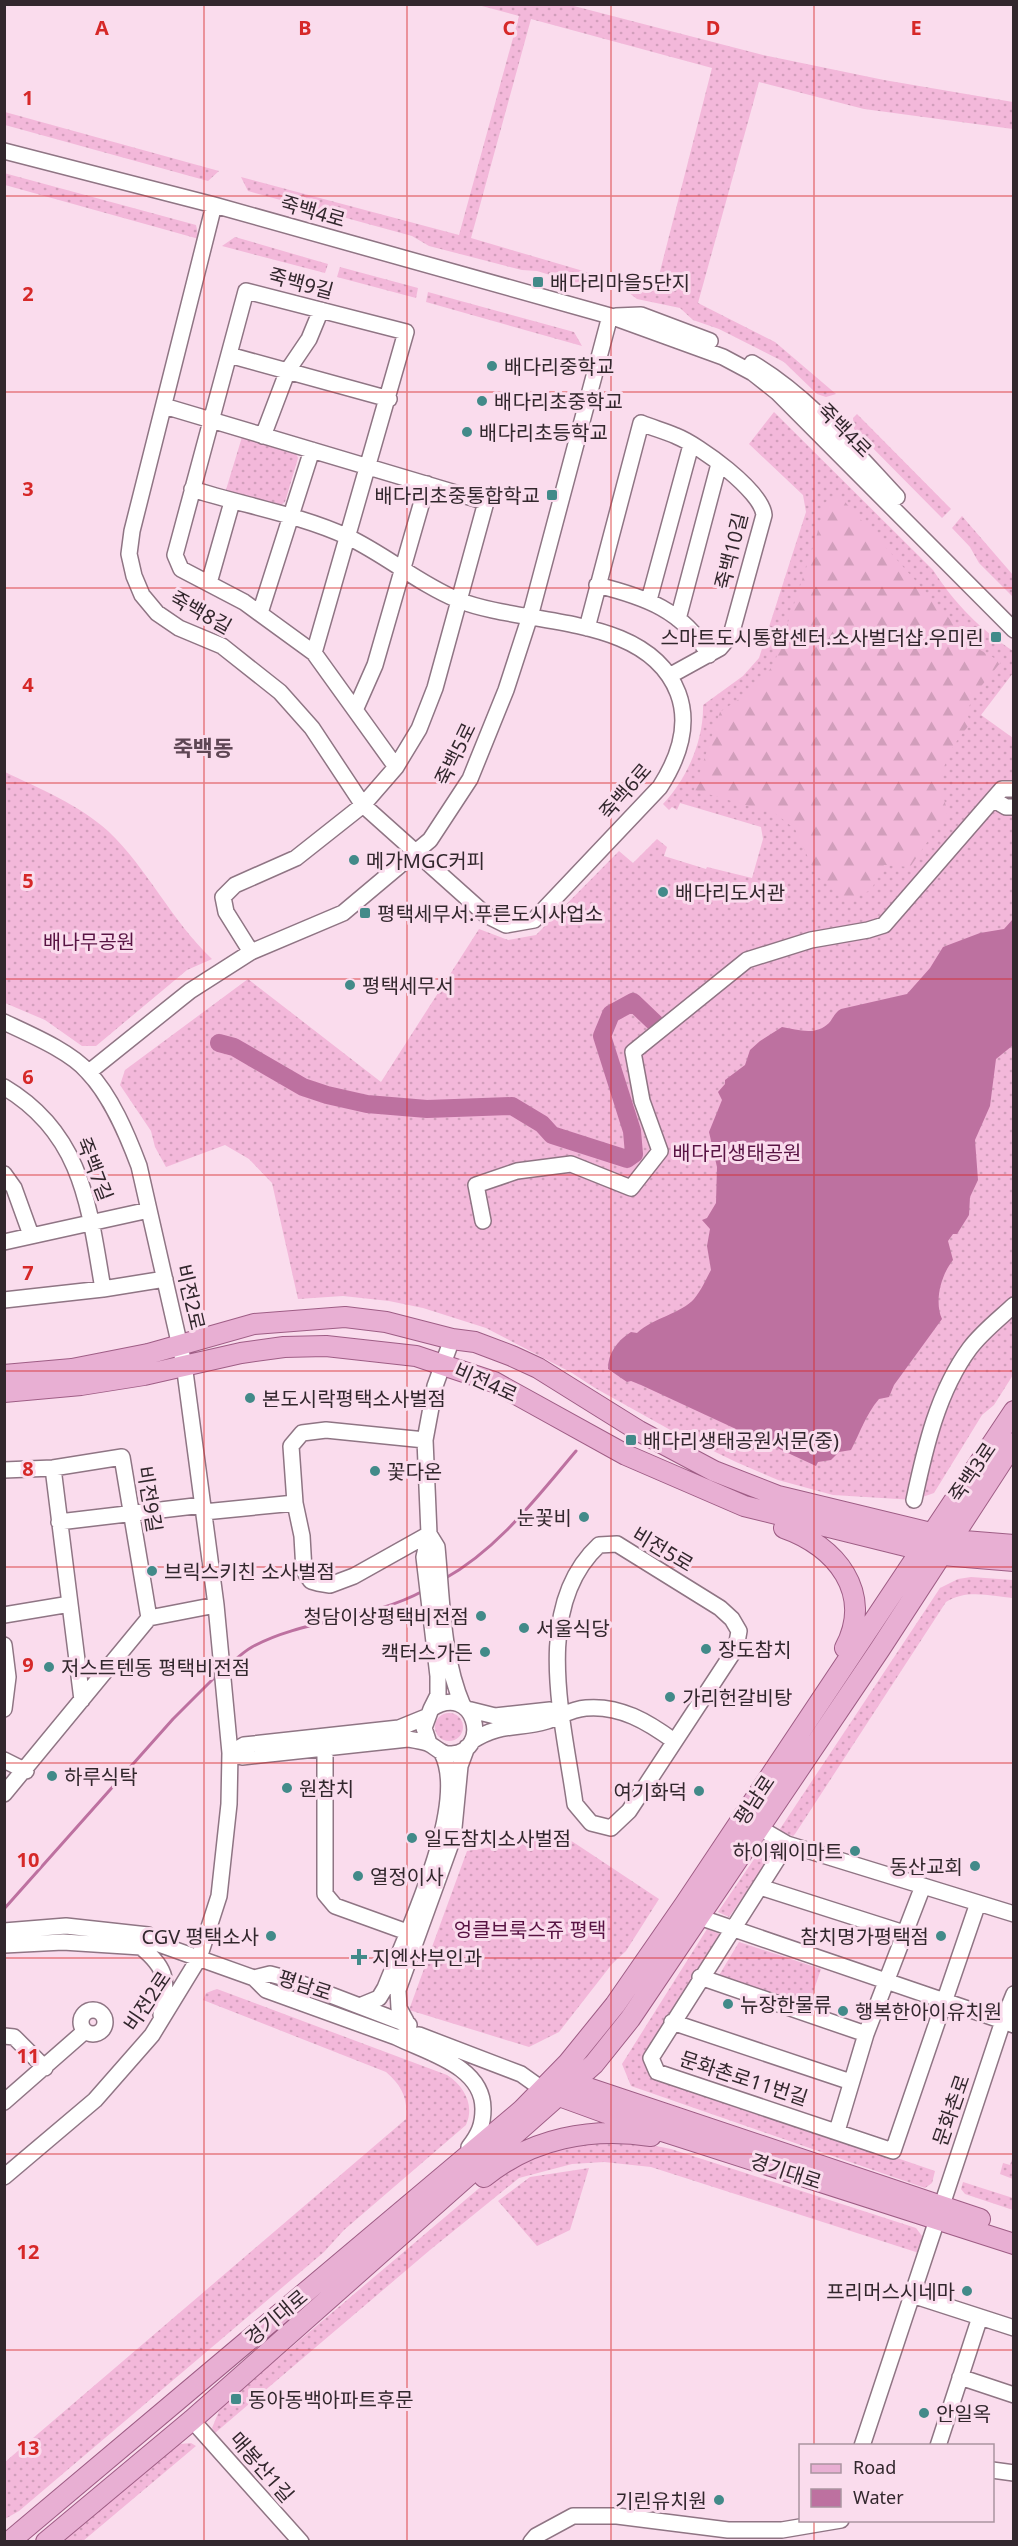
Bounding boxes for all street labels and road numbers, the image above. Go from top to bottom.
street label: 죽백4로 [277,189,349,233]
street label: 죽백9길 [265,261,337,305]
street label: 죽백4로 [812,397,878,463]
street label: 죽백10길 [708,510,754,592]
street label: 죽백8길 [165,584,237,640]
street label: 죽백5로 [428,718,482,790]
street label: 죽백6로 [593,757,657,825]
street label: 죽백7길 [70,1133,120,1205]
street label: 비전2로 [170,1261,212,1333]
street label: 비전4로 [450,1356,522,1408]
street label: 죽백3로 [942,1437,1002,1507]
street label: 비전9길 [131,1464,169,1534]
street label: 비전5로 [627,1520,699,1578]
street label: 평남로 [727,1770,781,1830]
street label: 평남로 [275,1964,335,2006]
street label: 비전2로 [117,1966,177,2036]
street label: 문화촌로11번길 [676,2045,812,2111]
street label: 문화촌로 [926,2071,976,2149]
street label: 경기대로 [747,2147,825,2195]
street label: 경기대로 [239,2283,313,2351]
street label: 매봉산1길 [224,2426,300,2508]

